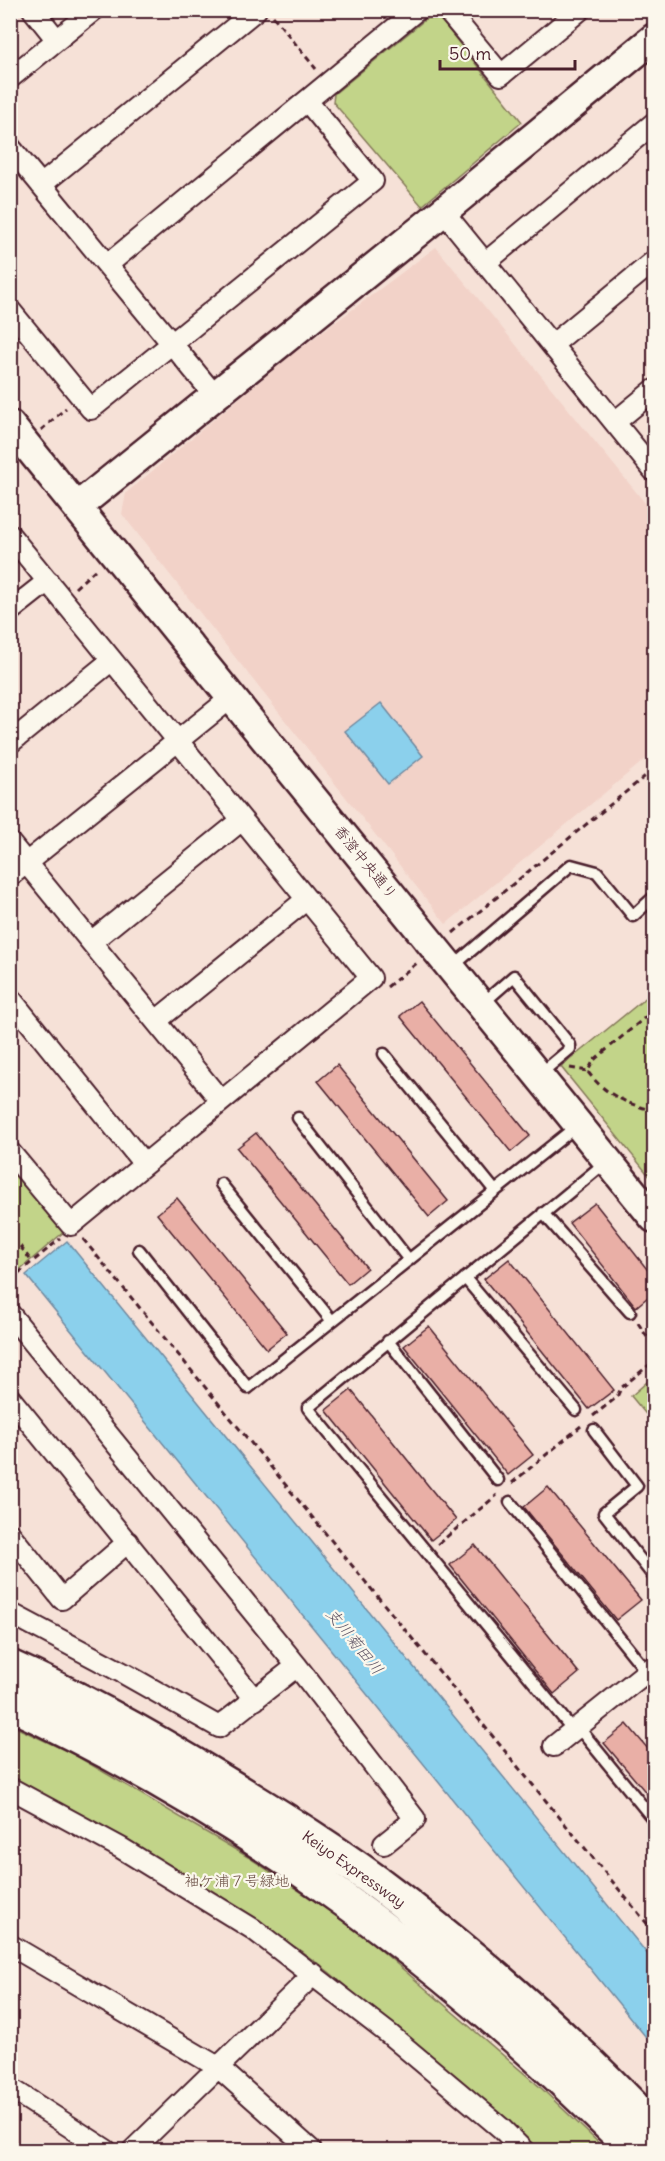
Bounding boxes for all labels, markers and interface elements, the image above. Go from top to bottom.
scale bar [440,33,575,71]
text: 50 m [449,42,491,65]
street label: 香澄中央通り [330,821,402,903]
water label: 支川菊田川 [322,1604,388,1678]
street label: Keiyo Expressway [299,1826,409,1912]
park label: 袖ケ浦７号緑地 [184,1871,290,1890]

